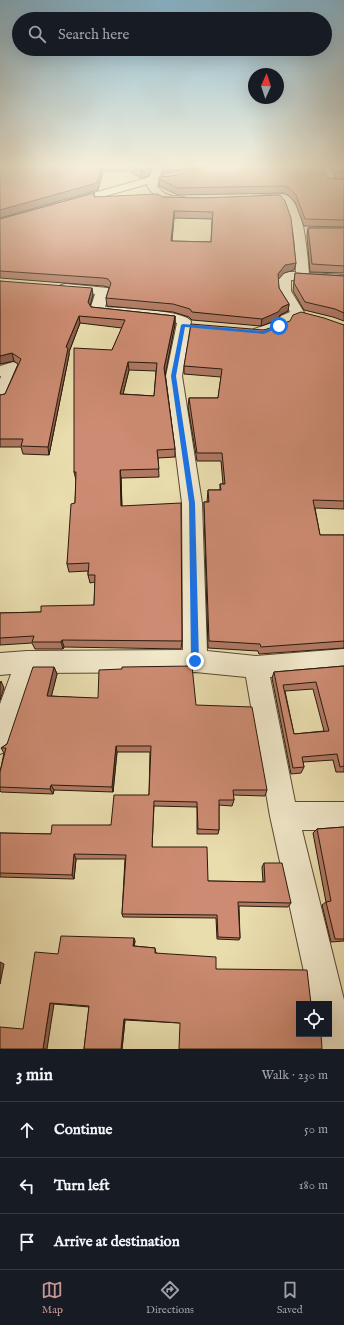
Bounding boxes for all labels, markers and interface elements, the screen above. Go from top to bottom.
search box [12,12,332,56]
icon: search [26,23,48,45]
text: Search here [58,25,129,44]
north arrow [248,68,284,104]
route start [270,317,288,335]
route end [186,652,204,670]
map controls [296,1001,332,1037]
button: locate [296,1001,332,1037]
text: 3 min [16,1065,53,1086]
text: Walk · 230 m [262,1067,328,1084]
icon: ahead [16,1119,38,1141]
text: Continue [54,1120,112,1139]
text: 50 m [304,1121,328,1138]
icon: left [16,1175,38,1197]
text: Turn left [54,1176,110,1195]
text: 180 m [299,1177,328,1194]
icon: arrive [16,1231,38,1253]
text: Arrive at destination [54,1232,180,1251]
tab: Map [41,1279,63,1317]
tab: Directions [146,1279,194,1317]
tab: Saved [277,1279,303,1317]

